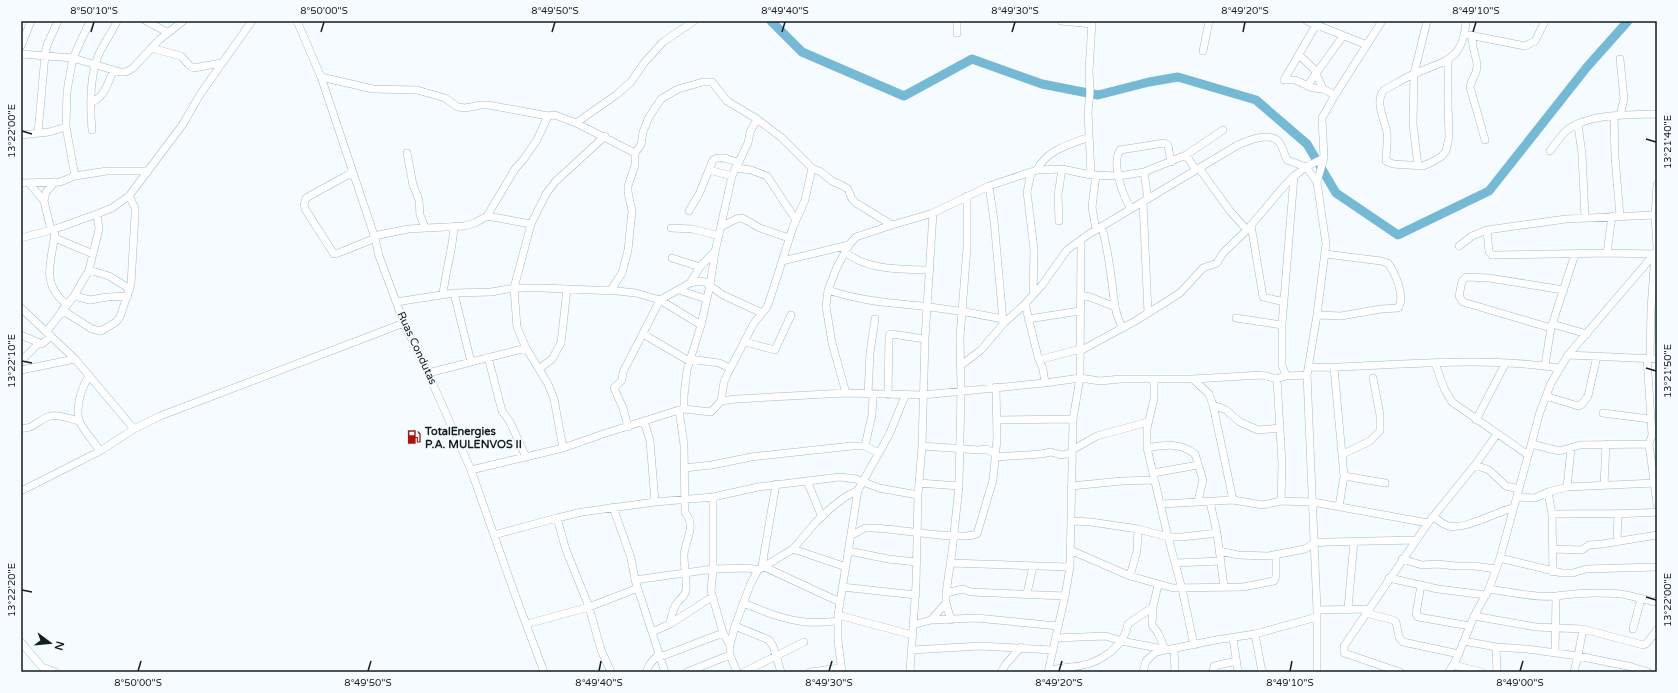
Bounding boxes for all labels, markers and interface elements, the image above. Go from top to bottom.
text: 8°50'10"S [70,5,118,17]
text: 8°50'00"S [300,5,348,17]
text: 8°49'50"S [531,5,579,17]
text: 8°49'40"S [761,5,809,17]
text: 8°49'30"S [991,5,1039,17]
text: 8°49'20"S [1221,5,1269,17]
text: 8°49'10"S [1452,5,1500,17]
text: 13°22'00"E [6,104,18,158]
text: 13°21'40"E [1662,115,1674,169]
street label: Ruas Condutas [394,309,440,387]
text: 13°22'10"E [6,334,18,388]
text: 13°21'50"E [1662,344,1674,398]
place label: TotalEnergies P.A. MULENVOS II [424,425,522,451]
fuel station icon: TotalEnergies P.A. MULENVOS II [406,429,422,445]
text: 13°22'20"E [6,563,18,617]
text: 13°22'00"E [1662,573,1674,627]
north arrow [30,623,70,663]
text: N [52,640,67,652]
text: 8°50'00"S [114,677,162,689]
text: 8°49'50"S [344,677,392,689]
text: 8°49'40"S [575,677,623,689]
text: 8°49'30"S [805,677,853,689]
text: 8°49'20"S [1035,677,1083,689]
text: 8°49'10"S [1266,677,1314,689]
text: 8°49'00"S [1496,677,1544,689]

